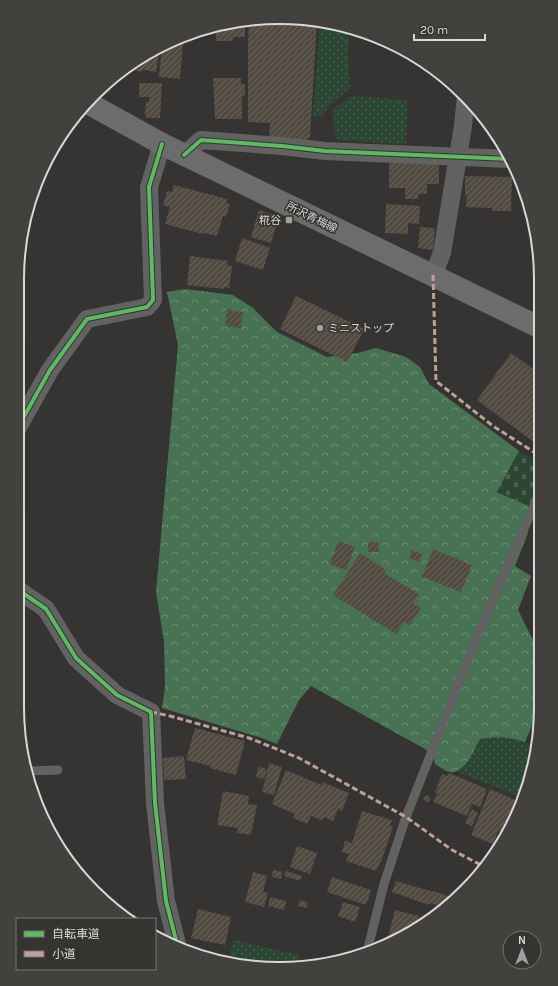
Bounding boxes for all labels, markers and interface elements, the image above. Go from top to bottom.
scale bar [414,16,485,42]
text: 20 m [420,23,448,37]
street label: 所沢青梅線 [284,200,339,235]
place label: 糀谷 [259,214,281,227]
marker: 糀谷 [284,215,294,225]
place label: ミニストップ [328,322,394,335]
marker: ミニストップ [315,323,325,333]
legend [16,918,156,970]
text: 自転車道 [52,927,100,941]
north arrow [502,930,542,970]
text: N [518,934,526,947]
text: 小道 [52,947,76,961]

